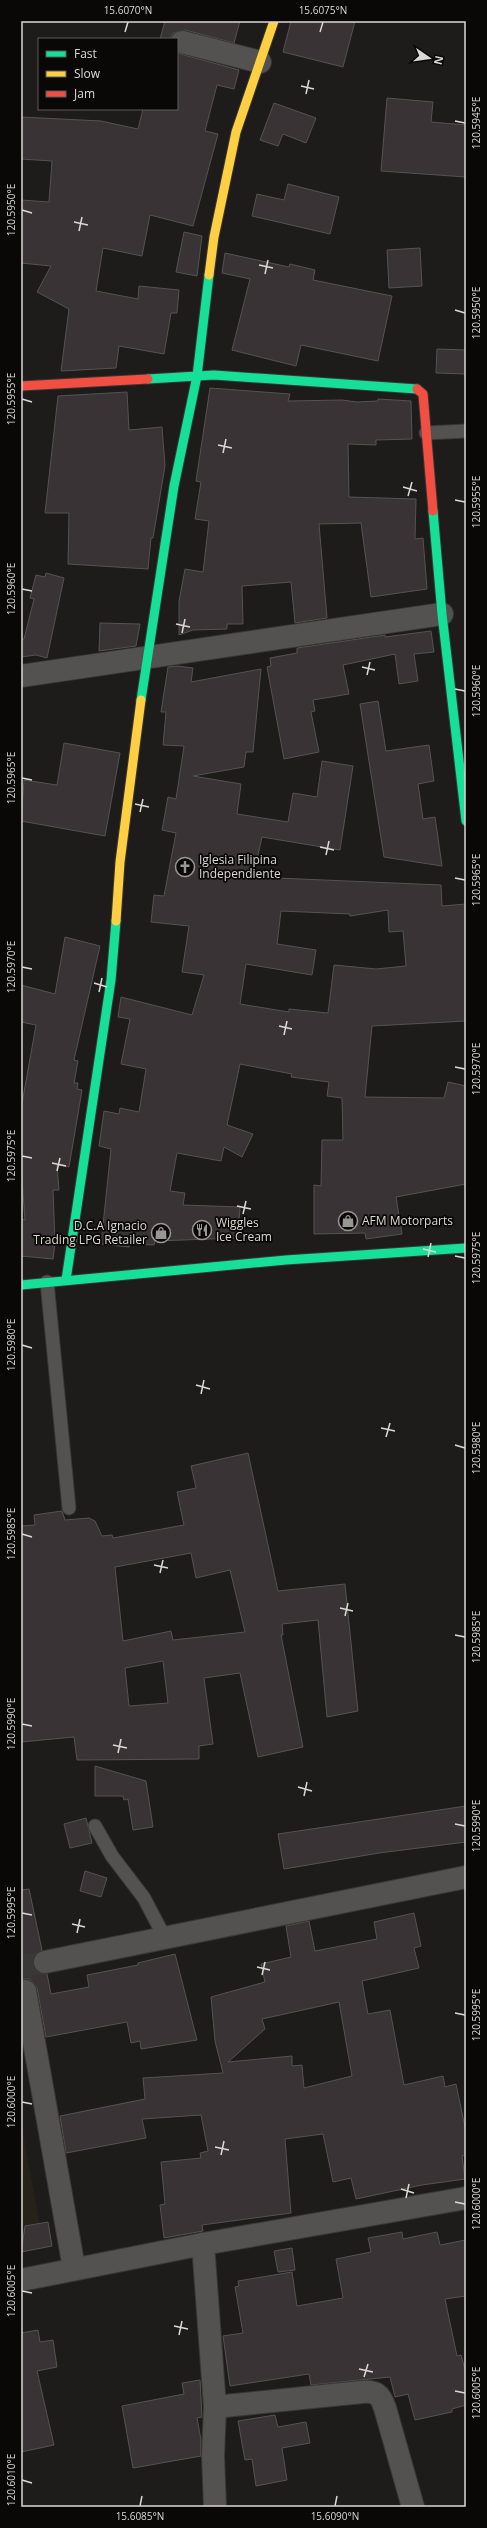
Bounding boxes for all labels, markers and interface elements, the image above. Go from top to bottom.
text: 15.6070°N [104,3,152,17]
text: 15.6075°N [299,3,347,17]
legend [38,38,178,110]
north arrow [409,38,449,78]
text: Fast [74,45,97,62]
text: N [431,54,448,66]
text: Slow [74,65,101,82]
text: Jam [73,85,95,102]
text: 120.5945°E [469,97,483,149]
text: 120.5950°E [4,184,18,236]
text: 120.5950°E [469,287,483,339]
text: 120.5955°E [4,373,18,425]
text: 120.5955°E [469,476,483,528]
text: 120.5960°E [4,563,18,615]
text: 120.5960°E [469,665,483,717]
text: 120.5965°E [4,752,18,804]
place label: Iglesia Filipina Independiente [199,851,281,882]
text: 120.5965°E [469,854,483,906]
church icon: Iglesia Filipina Independiente [174,856,196,878]
text: 120.5970°E [4,941,18,993]
text: 120.5970°E [469,1043,483,1095]
text: 120.5975°E [4,1130,18,1182]
shop icon: AFM Motorparts [337,1210,359,1232]
place label: AFM Motorparts [362,1212,453,1229]
place label: Wiggles Ice Cream [216,1214,272,1245]
place label: D.C.A Ignacio Trading LPG Retailer [33,1217,147,1248]
restaurant icon: Wiggles Ice Cream [191,1219,213,1241]
shop icon: D.C.A Ignacio Trading LPG Retailer [150,1222,172,1244]
text: 120.5975°E [469,1232,483,1284]
text: 120.5980°E [4,1319,18,1371]
text: 120.5980°E [469,1422,483,1474]
text: 120.5985°E [4,1508,18,1560]
text: 120.5985°E [469,1611,483,1663]
text: 120.5990°E [4,1698,18,1750]
text: 120.5990°E [469,1800,483,1852]
text: 120.5995°E [4,1887,18,1939]
text: 120.5995°E [469,1989,483,2041]
text: 120.6000°E [4,2076,18,2128]
text: 120.6000°E [469,2178,483,2230]
text: 120.6005°E [4,2265,18,2317]
text: 120.6005°E [469,2367,483,2419]
text: 120.6010°E [4,2454,18,2506]
text: 15.6085°N [116,2509,164,2523]
text: 15.6090°N [311,2509,359,2523]

